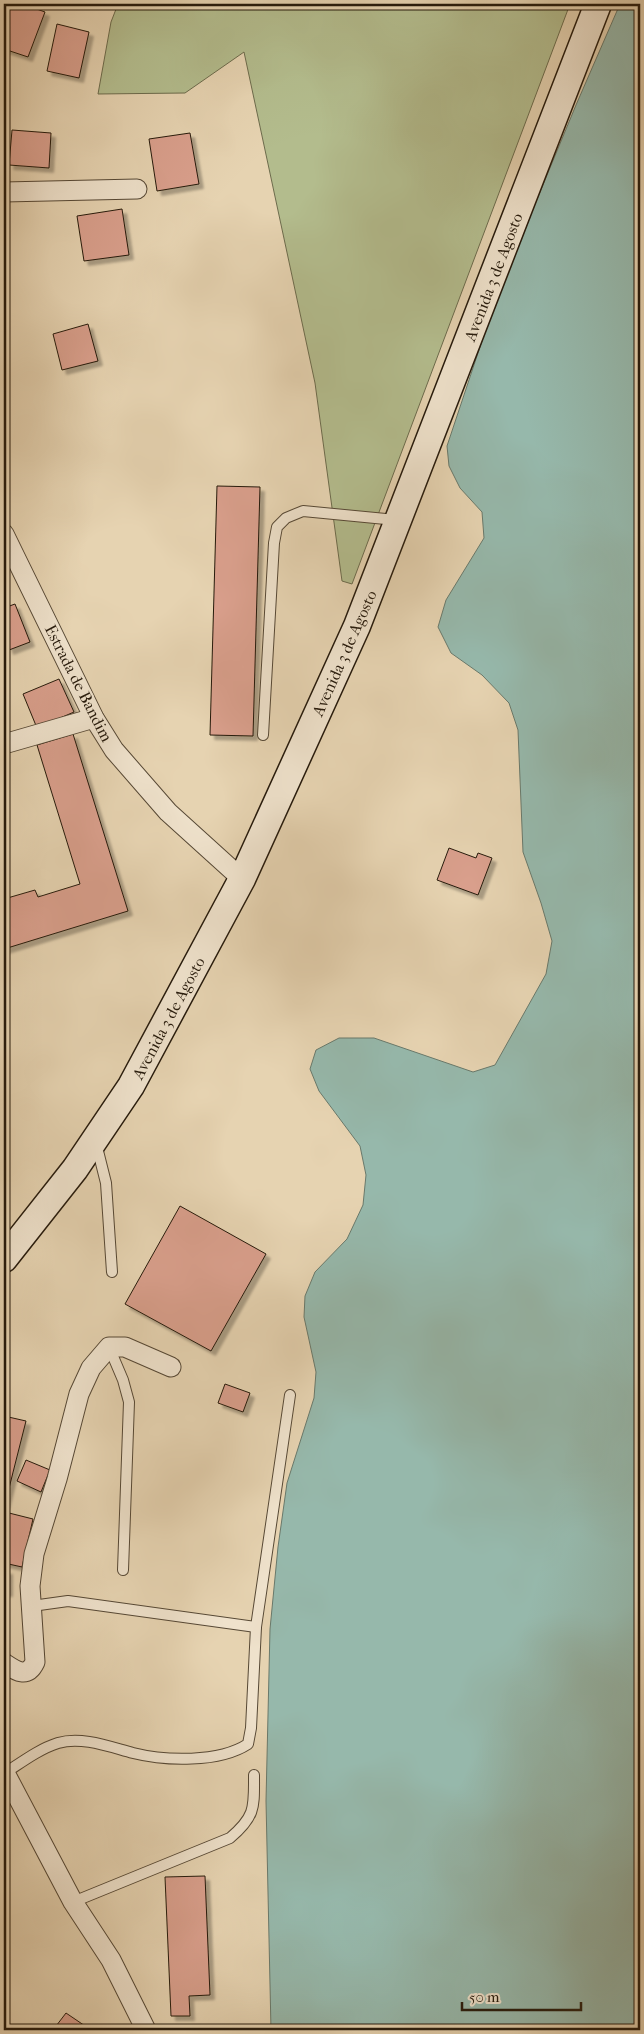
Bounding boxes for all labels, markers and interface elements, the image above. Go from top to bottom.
street label: Avenida 3 de Agosto [460,210,527,345]
street label: Avenida 3 de Agosto [308,587,381,720]
street label: Estrada de Bandim [41,621,117,746]
street label: Avenida 3 de Agosto [128,954,209,1084]
scale bar [462,1979,580,2011]
text: 50 m [469,1988,500,2006]

